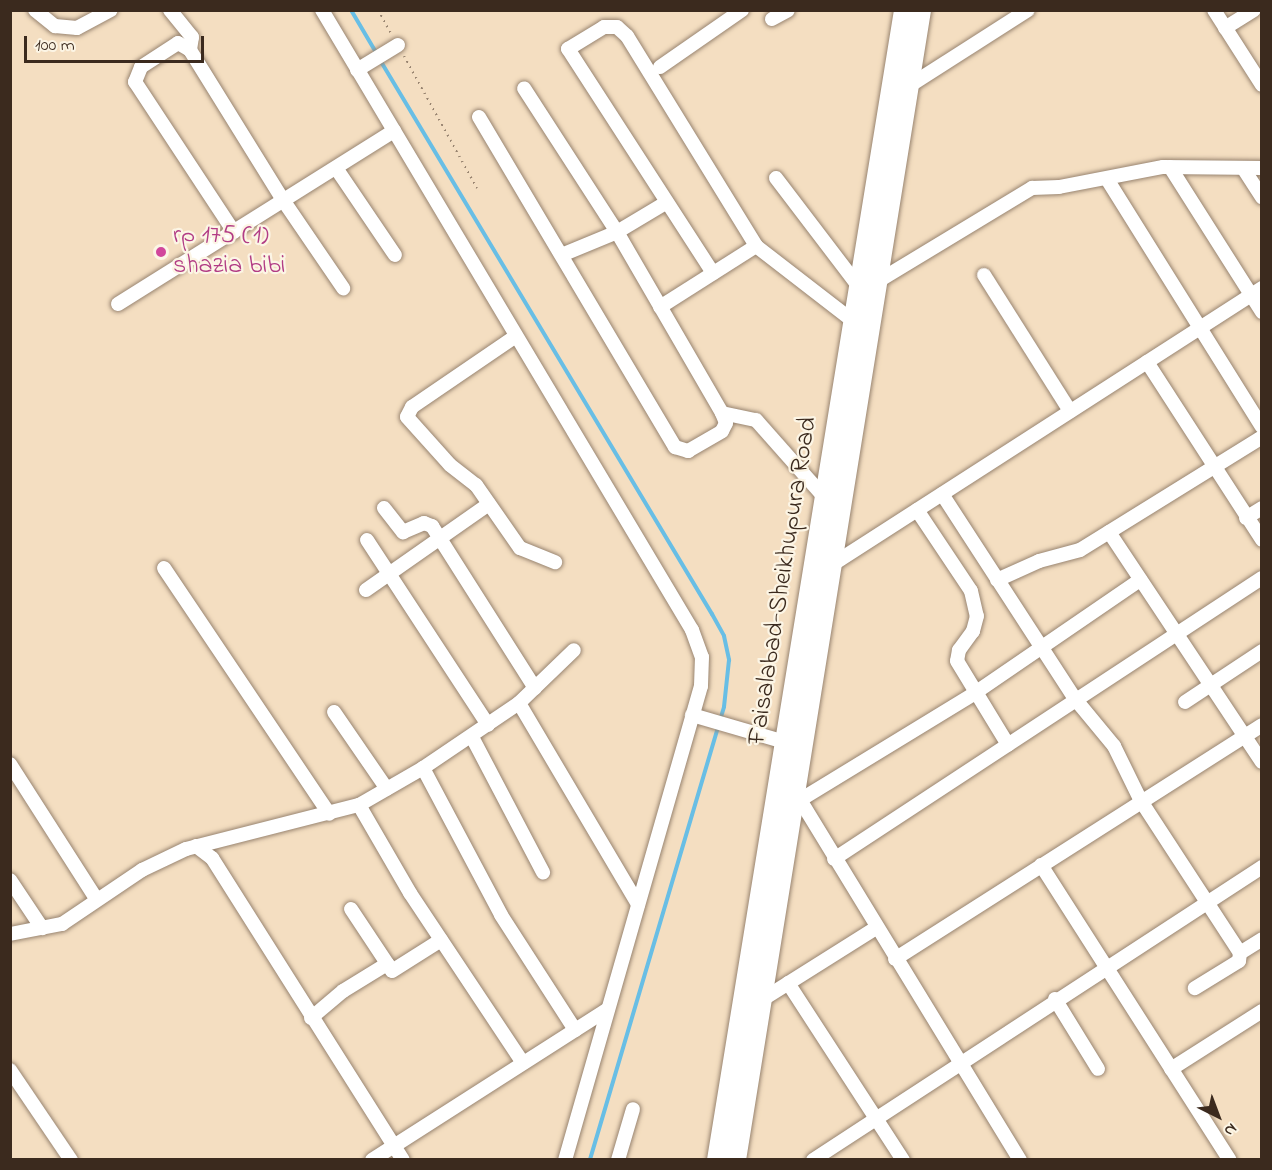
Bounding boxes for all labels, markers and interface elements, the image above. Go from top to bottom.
scale bar [27,24,207,62]
text: 100 m [35,33,75,59]
place label: rp 175 (1) shazia bibi [173,221,286,282]
marker: rp 175 (1) shazia bibi [154,245,168,259]
street label: Faisalabad-Sheikhupura Road [743,415,825,747]
north arrow [1188,1086,1248,1146]
text: N [1218,1117,1242,1142]

